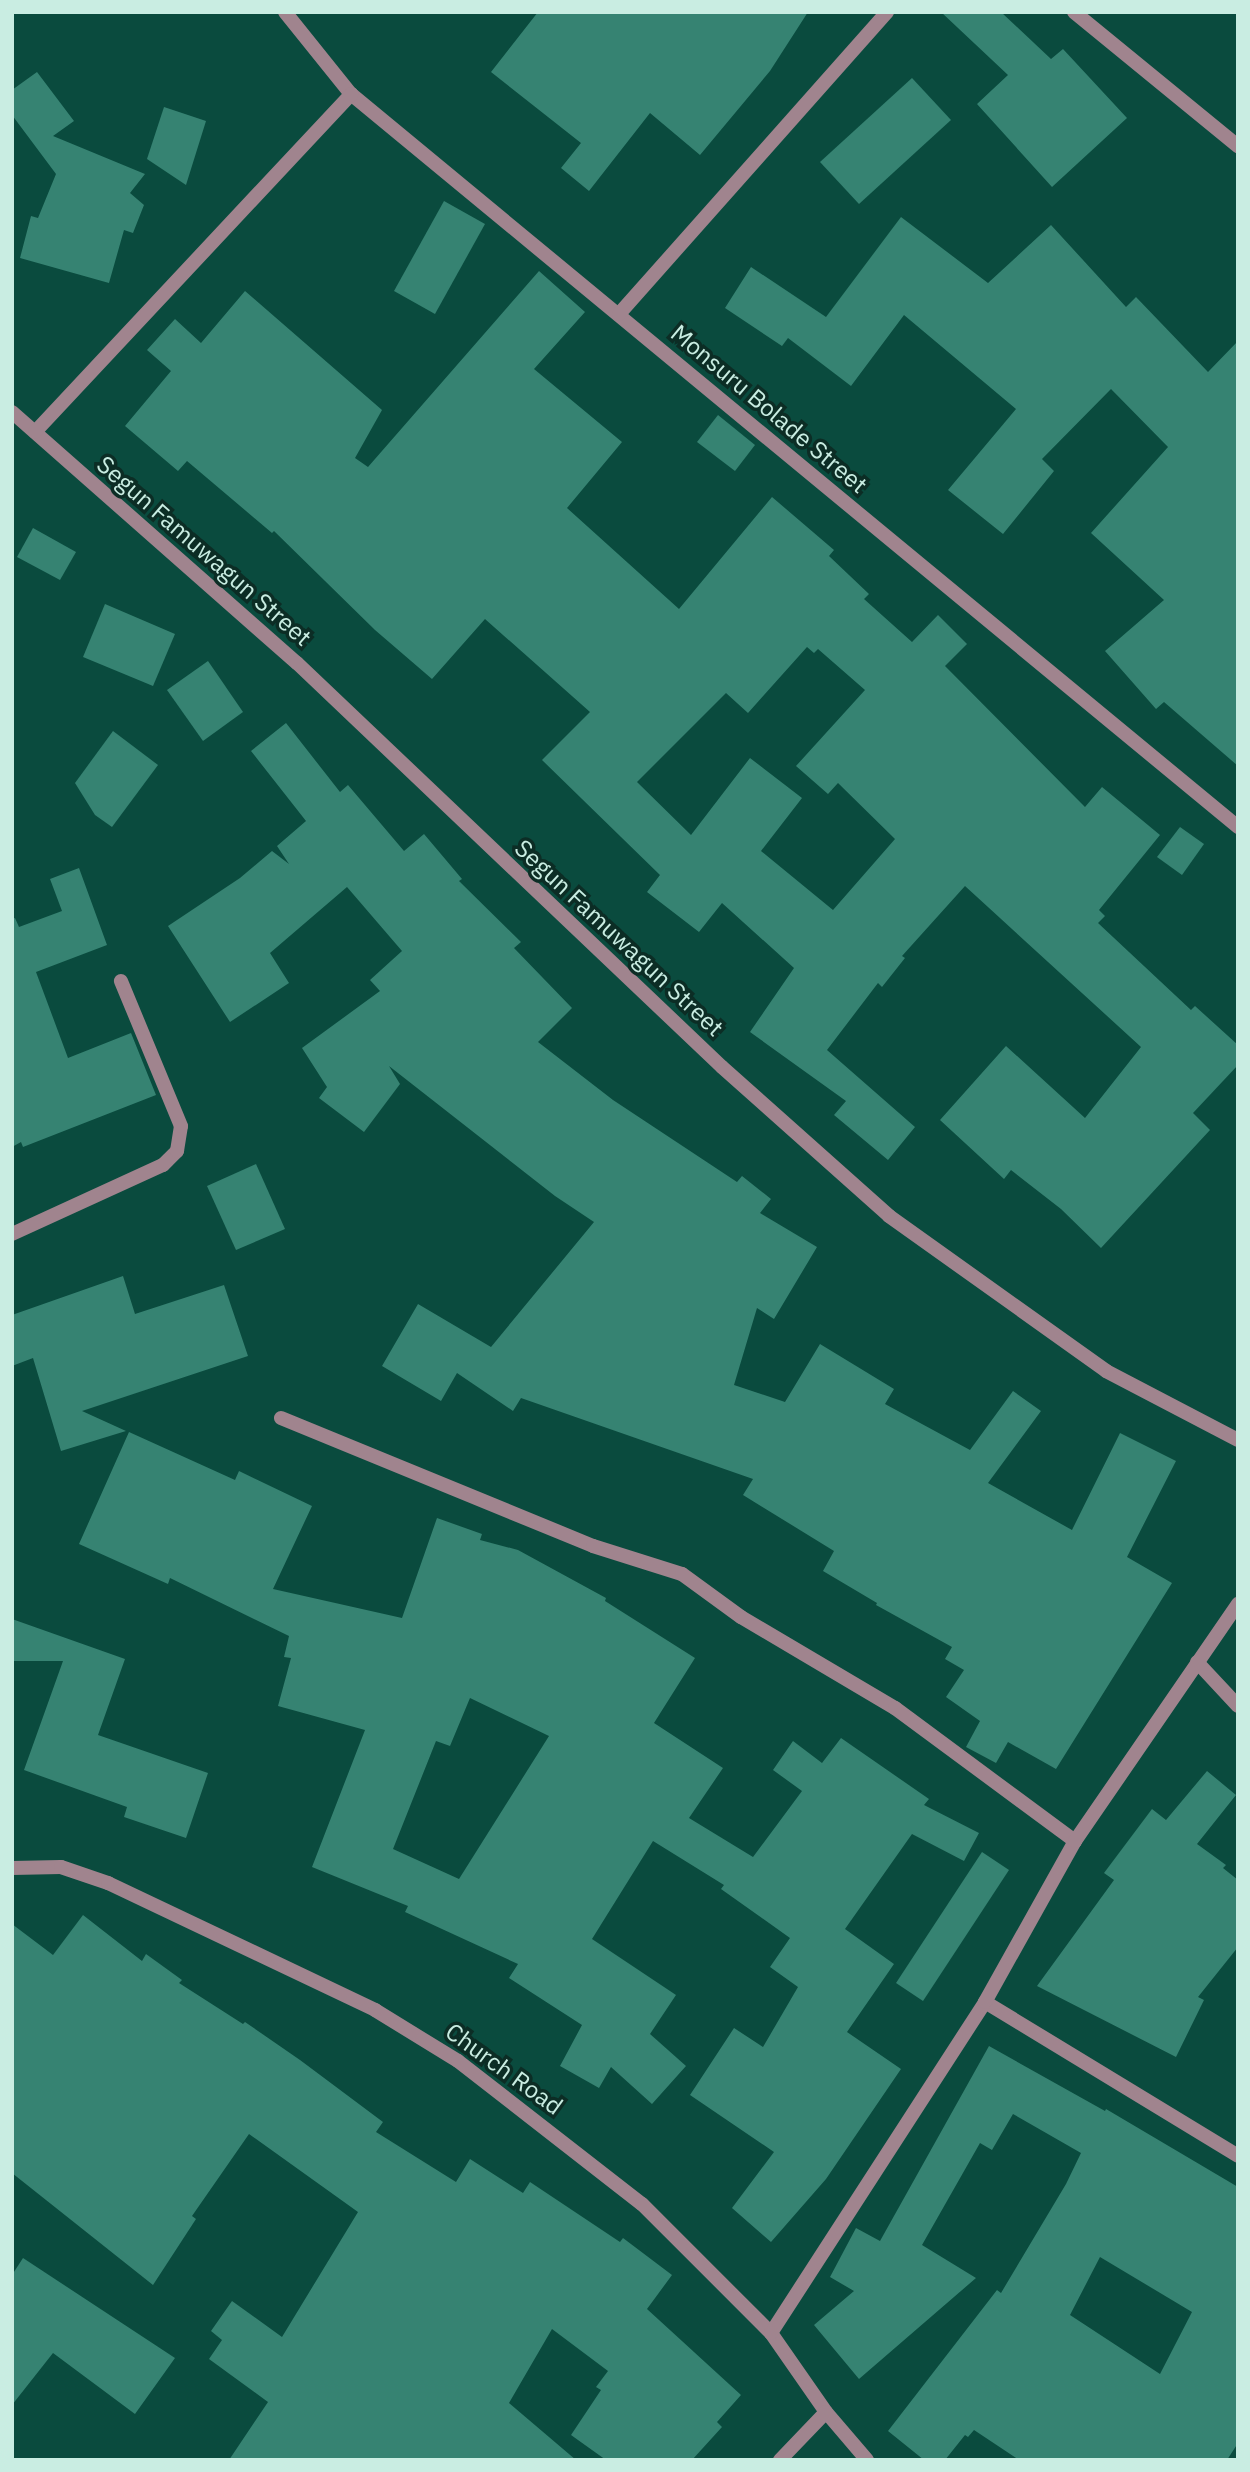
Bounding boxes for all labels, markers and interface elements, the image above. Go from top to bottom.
street label: Monsuru Bolade Street [665,319,873,499]
street label: Segun Famuwagun Street [91,450,317,652]
street label: Segun Famuwagun Street [509,834,729,1042]
street label: Church Road [440,2017,568,2121]

